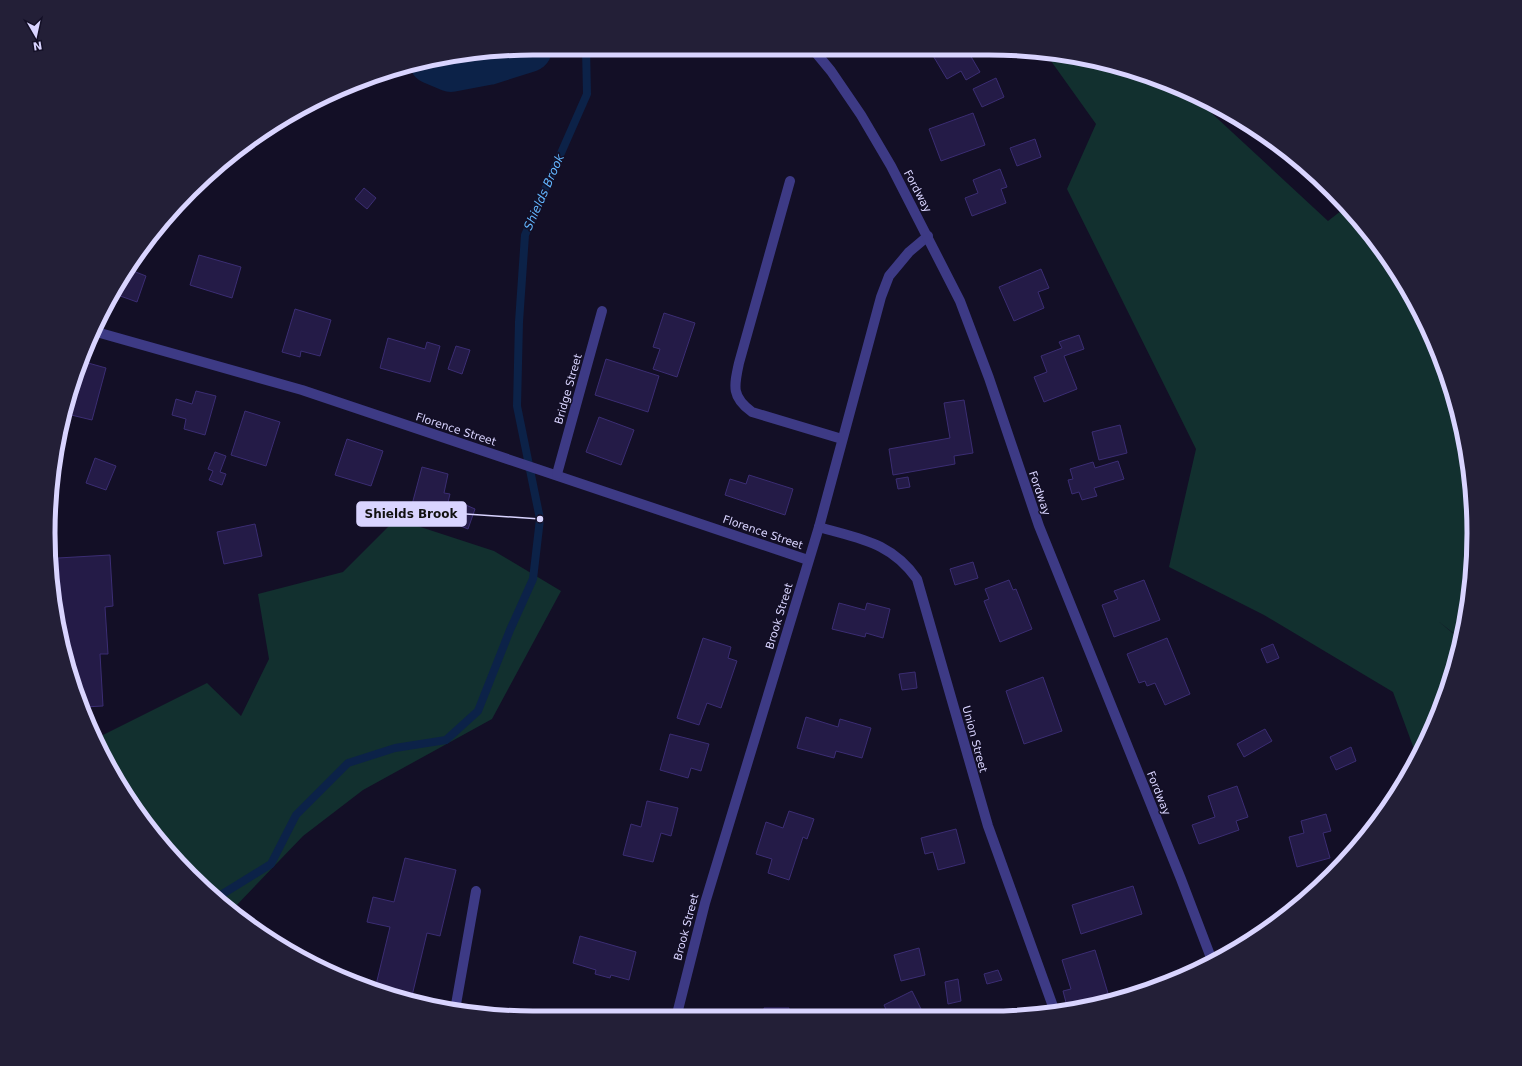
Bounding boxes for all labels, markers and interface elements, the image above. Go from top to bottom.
north arrow [16,16,56,56]
text: N [32,38,43,53]
water label: Shields Brook [521,151,567,232]
street label: Fordway [901,168,934,215]
street label: Bridge Street [552,352,585,426]
street label: Florence Street [414,410,498,449]
street label: Fordway [1026,469,1053,518]
callout: Shields Brook [357,502,466,526]
text: Shields Brook [365,507,459,521]
street label: Florence Street [721,513,805,552]
street label: Brook Street [763,581,796,651]
street label: Union Street [959,704,990,775]
street label: Fordway [1144,769,1173,818]
street label: Brook Street [671,892,702,962]

